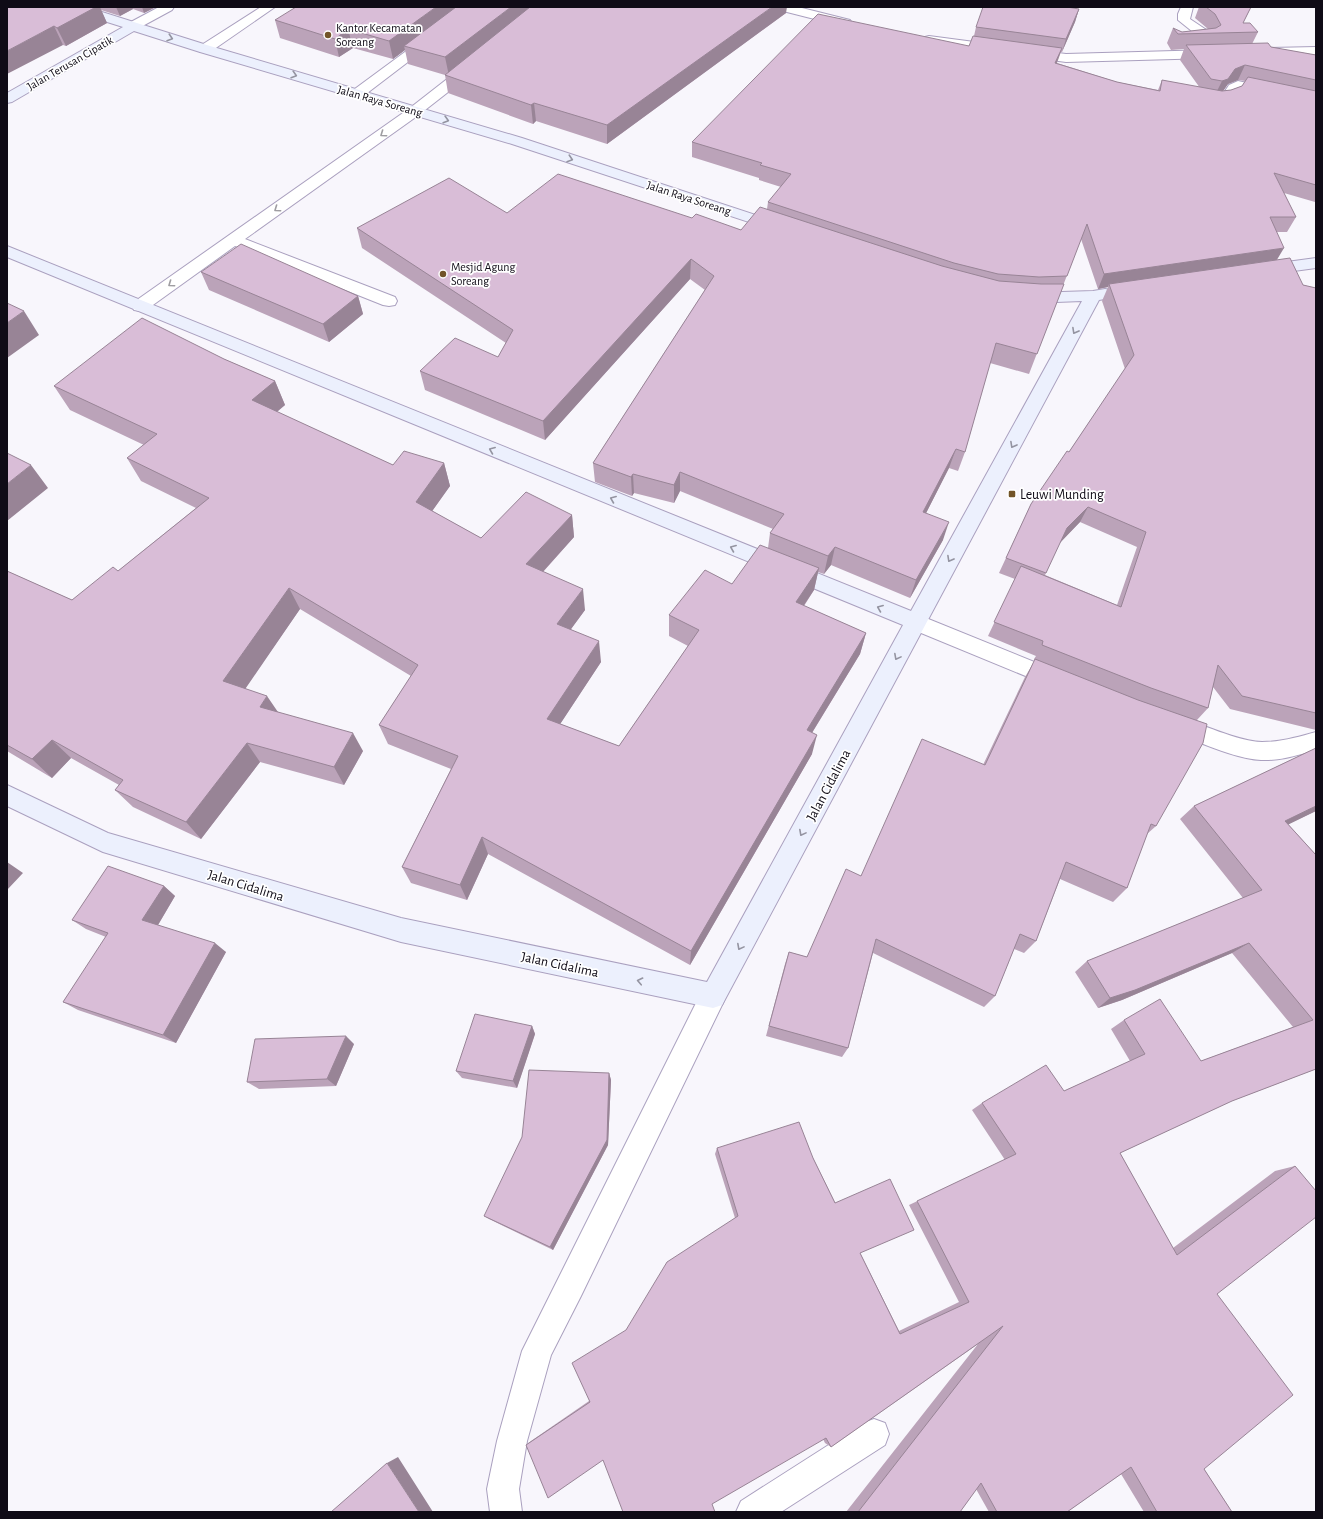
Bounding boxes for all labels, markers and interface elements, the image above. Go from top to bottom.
place label: Kantor Kecamatan Soreang [336,22,422,48]
marker: Kantor Kecamatan Soreang [323,30,333,40]
street label: Jalan Terusan Cipatik [25,33,116,93]
one-way arrow [166,33,173,42]
one-way arrow [291,70,298,79]
street label: Jalan Raya Soreang [336,83,424,120]
one-way arrow [442,115,449,124]
one-way arrow [380,129,387,137]
one-way arrow [566,154,573,162]
street label: Jalan Raya Soreang [645,179,733,218]
one-way arrow [274,204,281,212]
place label: Mesjid Agung Soreang [451,261,515,287]
marker: Mesjid Agung Soreang [438,269,448,279]
one-way arrow [168,279,175,287]
one-way arrow [1072,327,1080,334]
one-way arrow [1010,441,1017,448]
one-way arrow [489,446,496,454]
place label: Leuwi Munding [1020,488,1104,502]
marker: Leuwi Munding [1007,489,1017,499]
one-way arrow [609,496,617,504]
one-way arrow [730,545,738,553]
one-way arrow [948,555,955,562]
one-way arrow [876,604,883,612]
one-way arrow [894,653,902,660]
street label: Jalan Cidalima [804,747,854,824]
one-way arrow [799,828,806,836]
street label: Jalan Cidalima [206,868,286,904]
one-way arrow [737,943,744,950]
street label: Jalan Cidalima [520,950,600,980]
one-way arrow [637,977,644,985]

